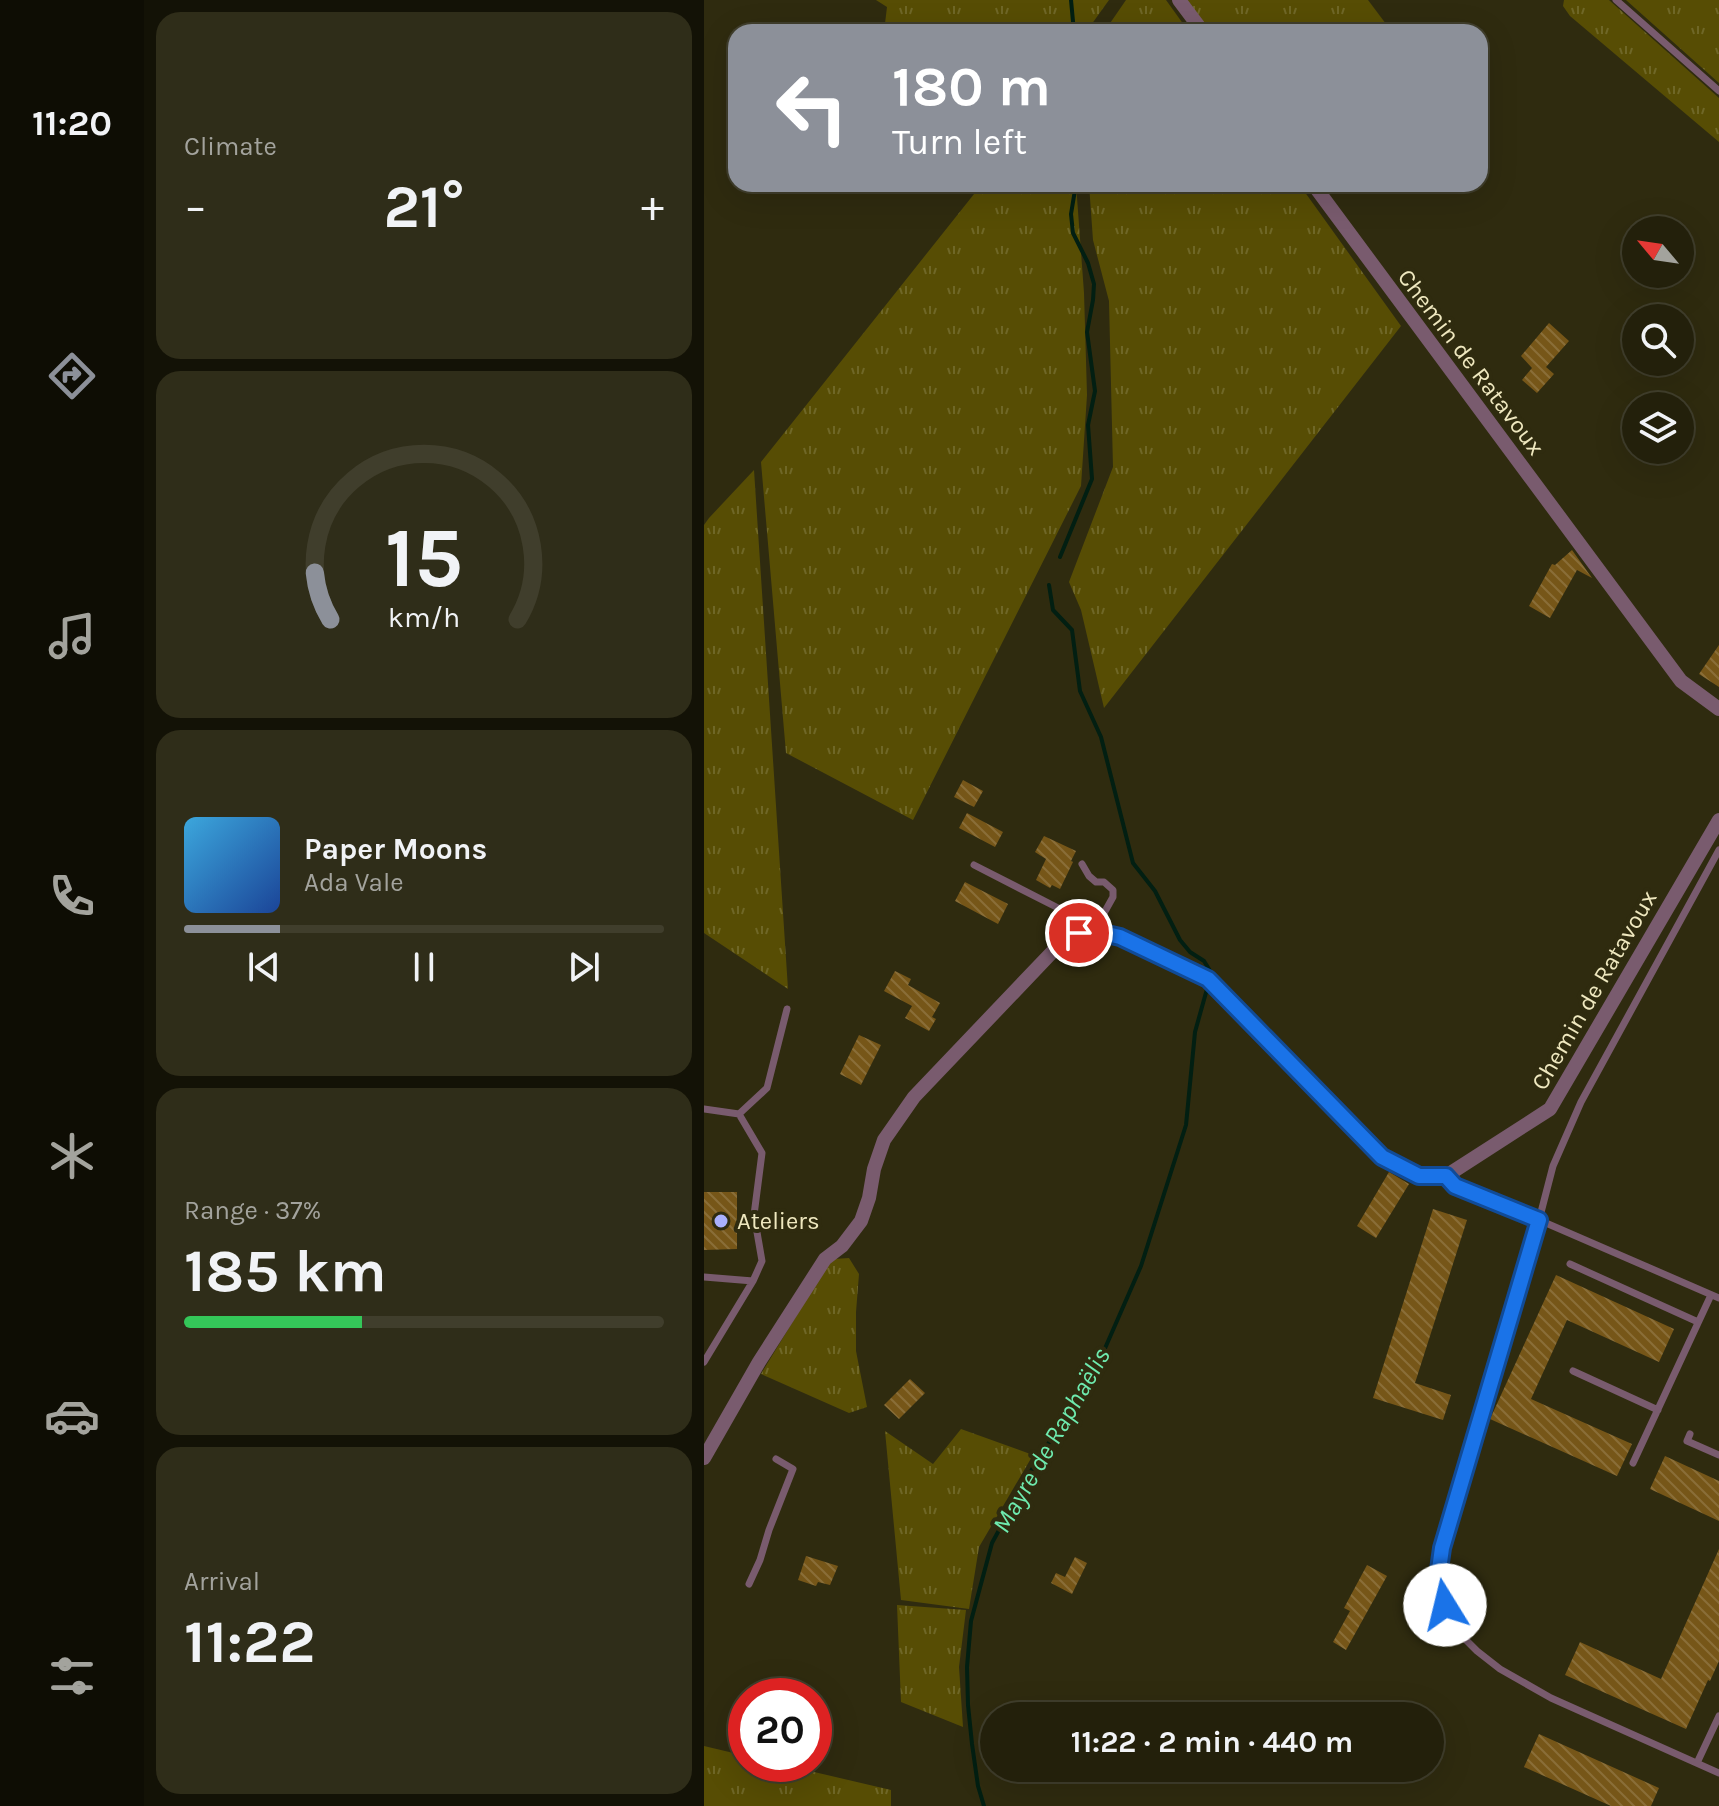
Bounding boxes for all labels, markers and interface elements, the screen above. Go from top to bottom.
text: 180 m [892,54,1051,119]
icon: left [760,56,864,160]
text: 11:20 [32,102,112,144]
text: Turn left [892,121,1027,163]
text: Climate [184,131,277,162]
text: 21° [384,172,465,242]
text: − [184,181,207,232]
text: + [641,181,664,232]
north arrow [1622,216,1694,288]
map controls [1622,216,1694,464]
street label: Chemin de Ratavoux [1392,263,1550,461]
button: search [1622,304,1694,376]
icon: directions [44,348,100,404]
button: layers [1622,392,1694,464]
text: 15 [385,510,463,607]
text: km/h [388,601,460,634]
icon: music [44,608,100,664]
text: Paper Moons [304,831,487,867]
text: Ada Vale [304,867,404,898]
icon: phone [44,868,100,924]
street label: Chemin de Ratavoux [1525,885,1663,1095]
pin [1045,899,1113,967]
icon: arrive [1057,911,1101,955]
icon: previous [242,945,286,989]
icon: pause [402,945,446,989]
icon: next [562,945,606,989]
icon: climate [44,1128,100,1184]
text: Range · 37% [184,1195,321,1226]
place label: Ateliers [737,1207,820,1235]
marker: Ateliers [712,1212,730,1230]
text: 185 km [184,1236,387,1306]
water label: Mayre de Raphaëlis [986,1342,1117,1538]
icon: car [44,1388,100,1444]
position arrow [1403,1563,1487,1647]
text: Arrival [184,1566,260,1597]
text: 11:22 [184,1607,316,1677]
icon: filters [44,1648,100,1704]
speed limit sign: 20 [728,1678,832,1782]
text: 11:22 · 2 min · 440 m [1071,1724,1353,1760]

